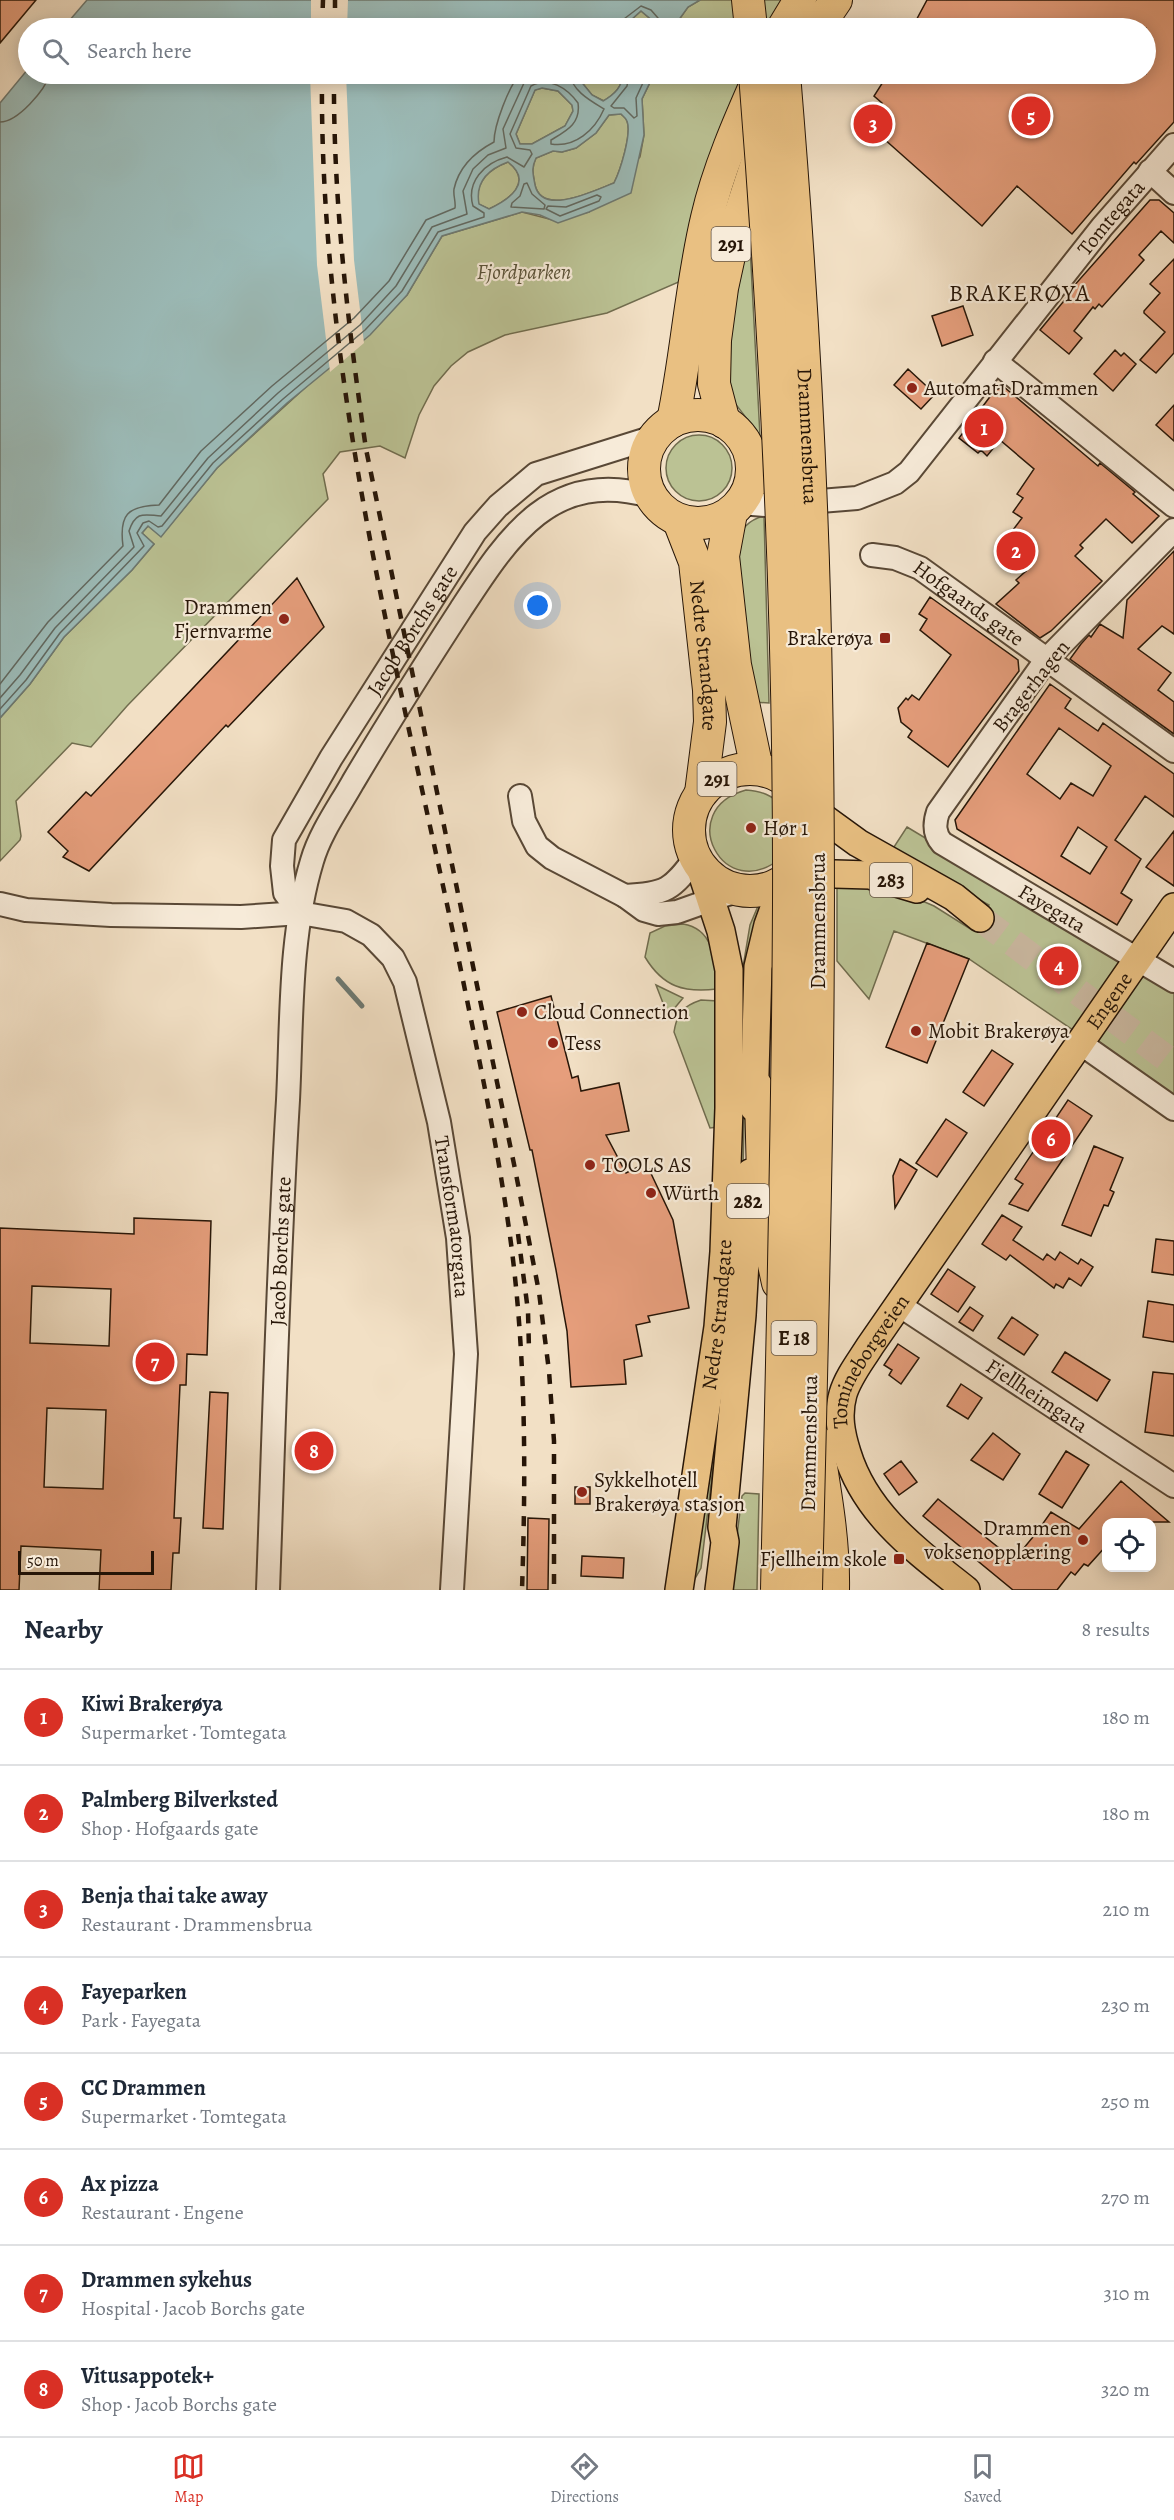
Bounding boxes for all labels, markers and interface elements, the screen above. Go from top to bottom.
search box [18,18,1156,84]
icon: search [39,35,72,68]
text: Search here [87,36,192,66]
pin: 5 [1012,94,1050,138]
pin: 3 [854,102,892,146]
street label: Tomtegata [1071,174,1151,261]
road number: 291 [712,227,750,261]
park label: Fjordparken [477,258,571,286]
district label: BRAKERØYA [949,277,1091,309]
street label: Drammensbrua [791,367,825,505]
place label: Automat1 Drammen [923,374,1098,402]
marker: Automat1 Drammen [905,381,919,395]
pin: 1 [964,406,1004,450]
pin: 2 [996,528,1036,574]
street label: Hofgaards gate [907,554,1030,652]
street label: Jacob Borchs gate [360,560,464,701]
street label: Nedre Strandgate [683,578,724,733]
your location [523,591,552,620]
place label: Drammen Fjernvarme [174,593,272,645]
marker: Drammen Fjernvarme [277,612,291,626]
place label: Brakerøya [787,624,873,652]
marker: Brakerøya [878,631,892,645]
street label: Bragerhagen [986,634,1076,738]
road number: 291 [698,762,736,796]
place label: Hør 1 [763,814,808,842]
marker: Hør 1 [744,821,758,835]
street label: Drammensbrua [804,853,832,989]
road number: 283 [870,863,912,897]
street label: Fayegata [1013,878,1091,940]
pin: 4 [1040,944,1078,988]
street label: Engene [1079,966,1139,1035]
place label: Cloud Connection [534,998,689,1026]
marker: Cloud Connection [515,1005,529,1019]
place label: Mobit Brakerøya [928,1017,1070,1045]
marker: Mobit Brakerøya [909,1024,923,1038]
place label: Tess [565,1029,602,1057]
marker: Tess [546,1036,560,1050]
pin: 6 [1032,1116,1070,1162]
street label: Transformatorgata [428,1134,476,1299]
place label: TOOLS AS [602,1151,692,1179]
marker: TOOLS AS [583,1158,597,1172]
street label: Jacob Borchs gate [263,1176,298,1327]
place label: Würth [662,1179,719,1207]
road number: 282 [727,1184,769,1218]
marker: Würth [644,1186,658,1200]
street label: Nedre Strandgate [695,1239,738,1392]
street label: Tomineborgveien [826,1289,916,1430]
road number: E 18 [772,1321,816,1355]
pin: 7 [136,1340,174,1384]
street label: Fjellheimgata [980,1352,1093,1440]
street label: Drammensbrua [794,1374,824,1512]
pin: 8 [294,1428,334,1474]
place label: Sykkelhotell Brakerøya stasjon [594,1466,745,1518]
marker: Sykkelhotell Brakerøya stasjon [575,1485,589,1499]
place label: Drammen voksenopplæring [923,1514,1071,1566]
map controls [1102,1518,1156,1572]
button: locate [1102,1518,1156,1572]
marker: Drammen voksenopplæring [1076,1533,1090,1547]
place label: Fjellheim skole [760,1545,887,1573]
scale bar [18,1548,154,1576]
text: 50 m [27,1550,59,1572]
marker: Fjellheim skole [892,1552,906,1566]
text: Nearby [24,1612,103,1647]
text: 8 results [1082,1616,1150,1643]
text: Kiwi Brakerøya [81,1689,223,1719]
text: 1 [40,1704,47,1731]
text: 180 m [1102,1704,1150,1731]
text: Supermarket · Tomtegata [81,1719,287,1746]
text: Palmberg Bilverksted [81,1785,278,1815]
text: 2 [39,1800,48,1827]
text: 180 m [1102,1800,1150,1827]
text: Shop · Hofgaards gate [81,1815,259,1842]
text: Benja thai take away [81,1881,267,1911]
text: 3 [39,1896,48,1923]
text: 210 m [1102,1896,1150,1923]
text: Restaurant · Drammensbrua [81,1911,313,1938]
text: Fayeparken [81,1977,187,2007]
text: 4 [39,1992,48,2019]
text: 230 m [1101,1992,1150,2019]
text: Park · Fayegata [81,2007,201,2034]
text: CC Drammen [81,2073,206,2103]
text: 5 [39,2088,48,2115]
text: 250 m [1101,2088,1150,2115]
text: Supermarket · Tomtegata [81,2103,287,2130]
text: Ax pizza [81,2169,159,2199]
text: 6 [39,2184,48,2211]
text: 270 m [1101,2184,1150,2211]
text: Restaurant · Engene [81,2199,244,2226]
text: Drammen sykehus [81,2265,252,2295]
text: 7 [39,2280,48,2307]
text: 310 m [1104,2280,1150,2307]
text: Hospital · Jacob Borchs gate [81,2295,305,2322]
text: Vitusappotek+ [81,2361,214,2391]
text: 8 [39,2376,48,2403]
text: 320 m [1101,2376,1150,2403]
text: Shop · Jacob Borchs gate [81,2391,277,2418]
tab: Map [172,2450,205,2508]
tab: Directions [550,2450,619,2508]
tab: Saved [964,2450,1002,2508]

